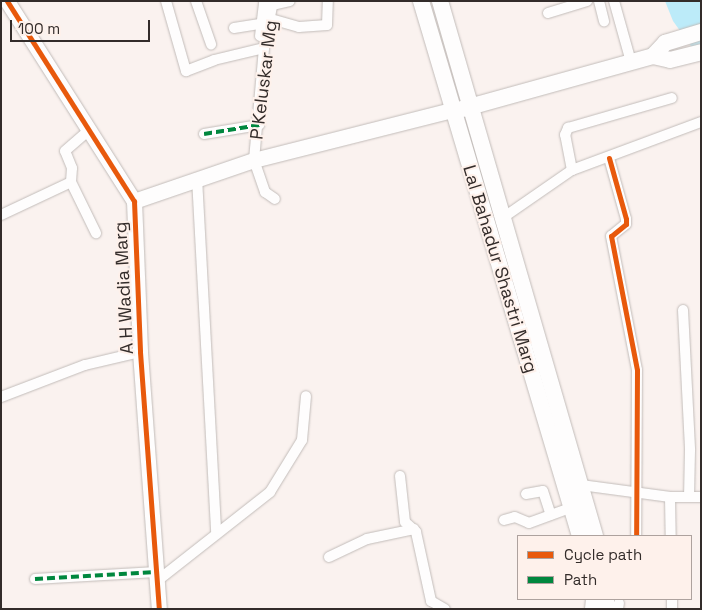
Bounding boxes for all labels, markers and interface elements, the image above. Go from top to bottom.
scale bar [12,10,152,42]
text: 100 m [18,19,60,38]
street label: P Keluskar Mg [246,19,282,141]
street label: Lal Bahadur Shastri Marg [458,162,542,376]
street label: A H Wadia Marg [110,221,138,355]
legend [517,535,692,600]
text: Cycle path [564,545,642,564]
text: Path [564,570,597,589]

